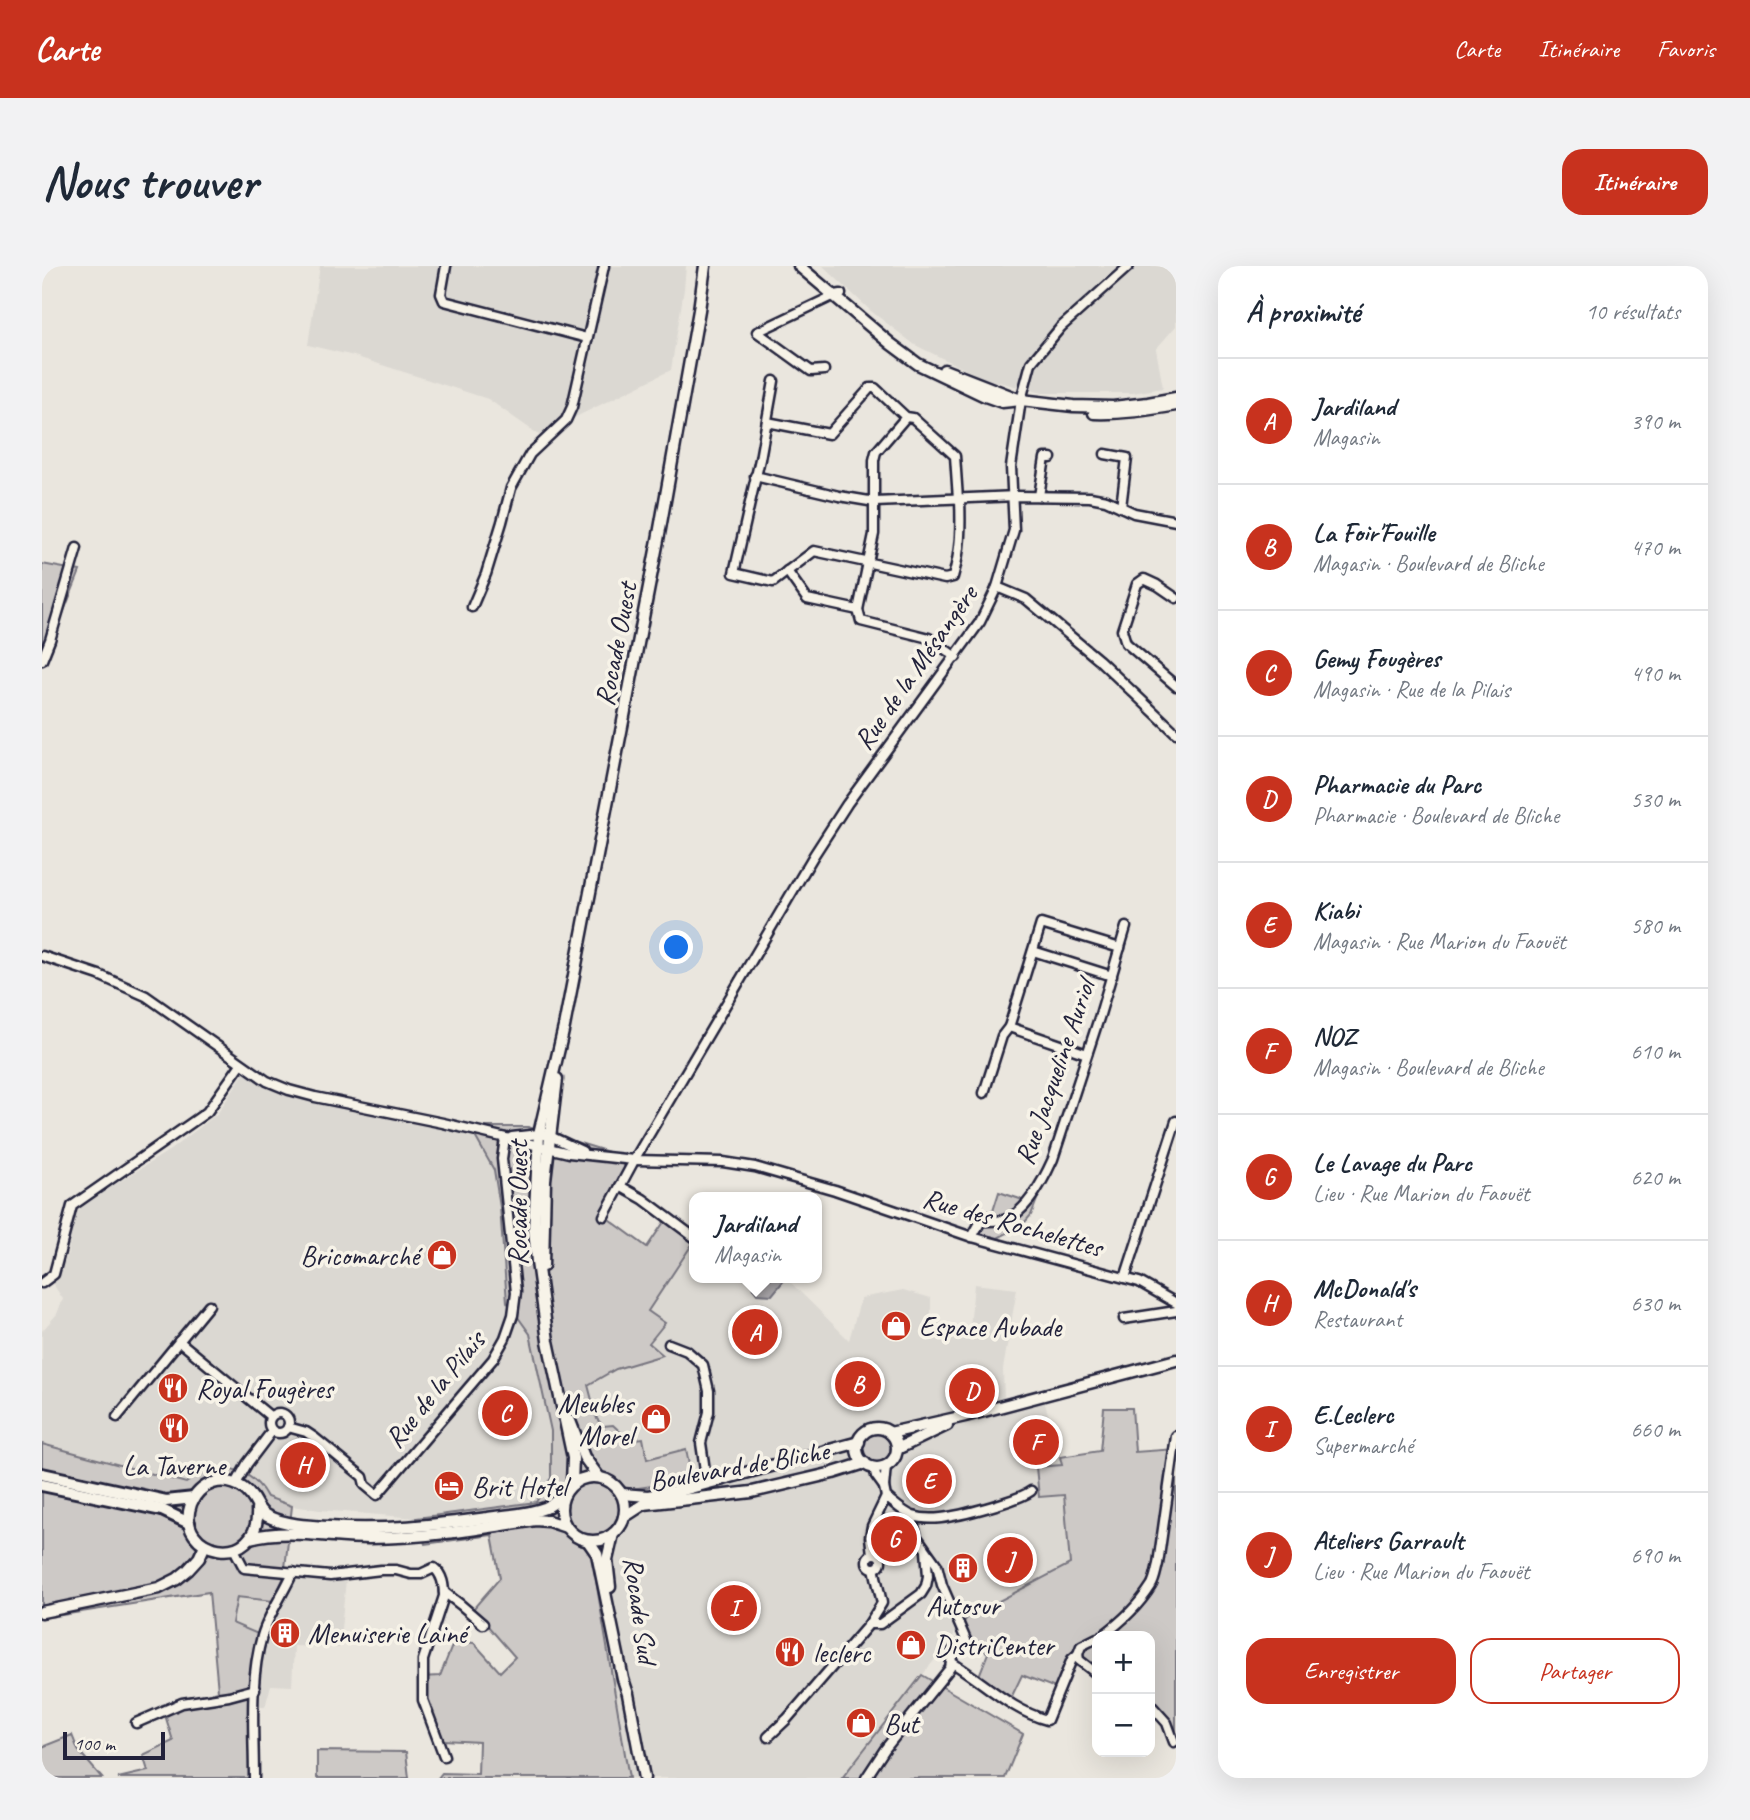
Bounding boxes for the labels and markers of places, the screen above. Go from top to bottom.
place label: Bricomarché [300,1238,423,1273]
shop icon: Bricomarché [425,1238,459,1272]
pin: A [732,1306,778,1358]
shop icon: Espace Aubade [879,1309,913,1343]
place label: Espace Aubade [919,1309,1063,1344]
pin: B [835,1358,881,1410]
pin: D [949,1365,995,1417]
restaurant icon: Royal Fougères [156,1371,190,1405]
place label: Royal Fougères [196,1371,335,1406]
place label: Meubles Morel [558,1386,638,1453]
pin: C [482,1387,528,1439]
shop icon: Meubles Morel [639,1402,673,1436]
restaurant icon: La Taverne [157,1411,191,1445]
pin: F [1013,1416,1059,1468]
pin: H [280,1439,326,1491]
place label: La Taverne [123,1448,227,1483]
pin: E [906,1455,952,1507]
hotel icon: Brit Hotel [432,1469,466,1503]
place label: Brit Hotel [472,1469,572,1504]
pin: G [871,1513,917,1565]
pin: J [987,1534,1033,1586]
building icon: Autosur [946,1551,980,1585]
pin: I [711,1582,757,1634]
place label: Autosur [926,1588,1002,1623]
building icon: Menuiserie Lainé [268,1616,302,1650]
place label: Menuiserie Lainé [308,1616,470,1651]
shop icon: DistriCenter [894,1628,928,1662]
place label: DistriCenter [934,1628,1056,1663]
restaurant icon: leclerc [773,1635,807,1669]
place label: leclerc [813,1635,872,1670]
shop icon: But [844,1706,878,1740]
place label: But [884,1706,921,1741]

